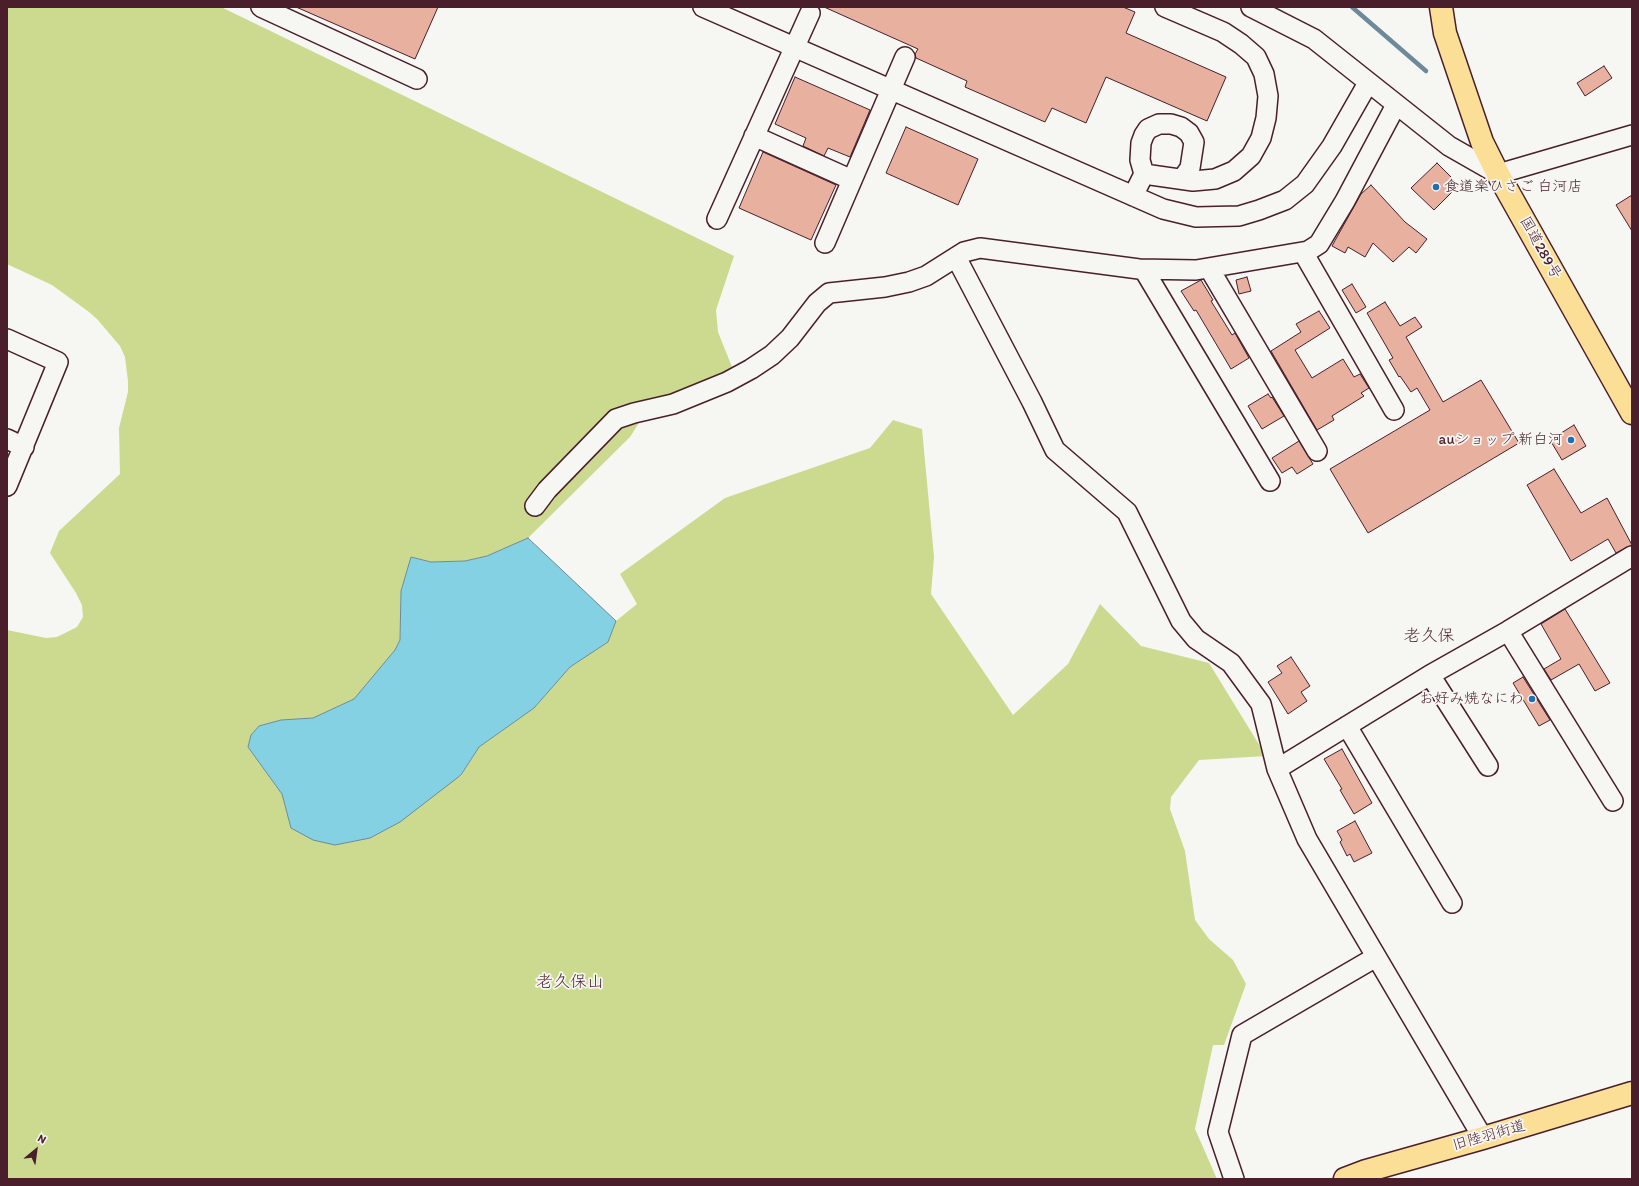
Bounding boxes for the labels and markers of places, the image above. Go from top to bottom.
place label: 食道楽ひさご 白河店 [1444,178,1582,196]
marker: 食道楽ひさご 白河店 [1431,182,1441,192]
place label: auショップ 新白河 [1439,431,1563,449]
marker: auショップ 新白河 [1566,435,1576,445]
place label: お好み焼なにわ [1419,690,1524,708]
marker: お好み焼なにわ [1527,694,1537,704]

